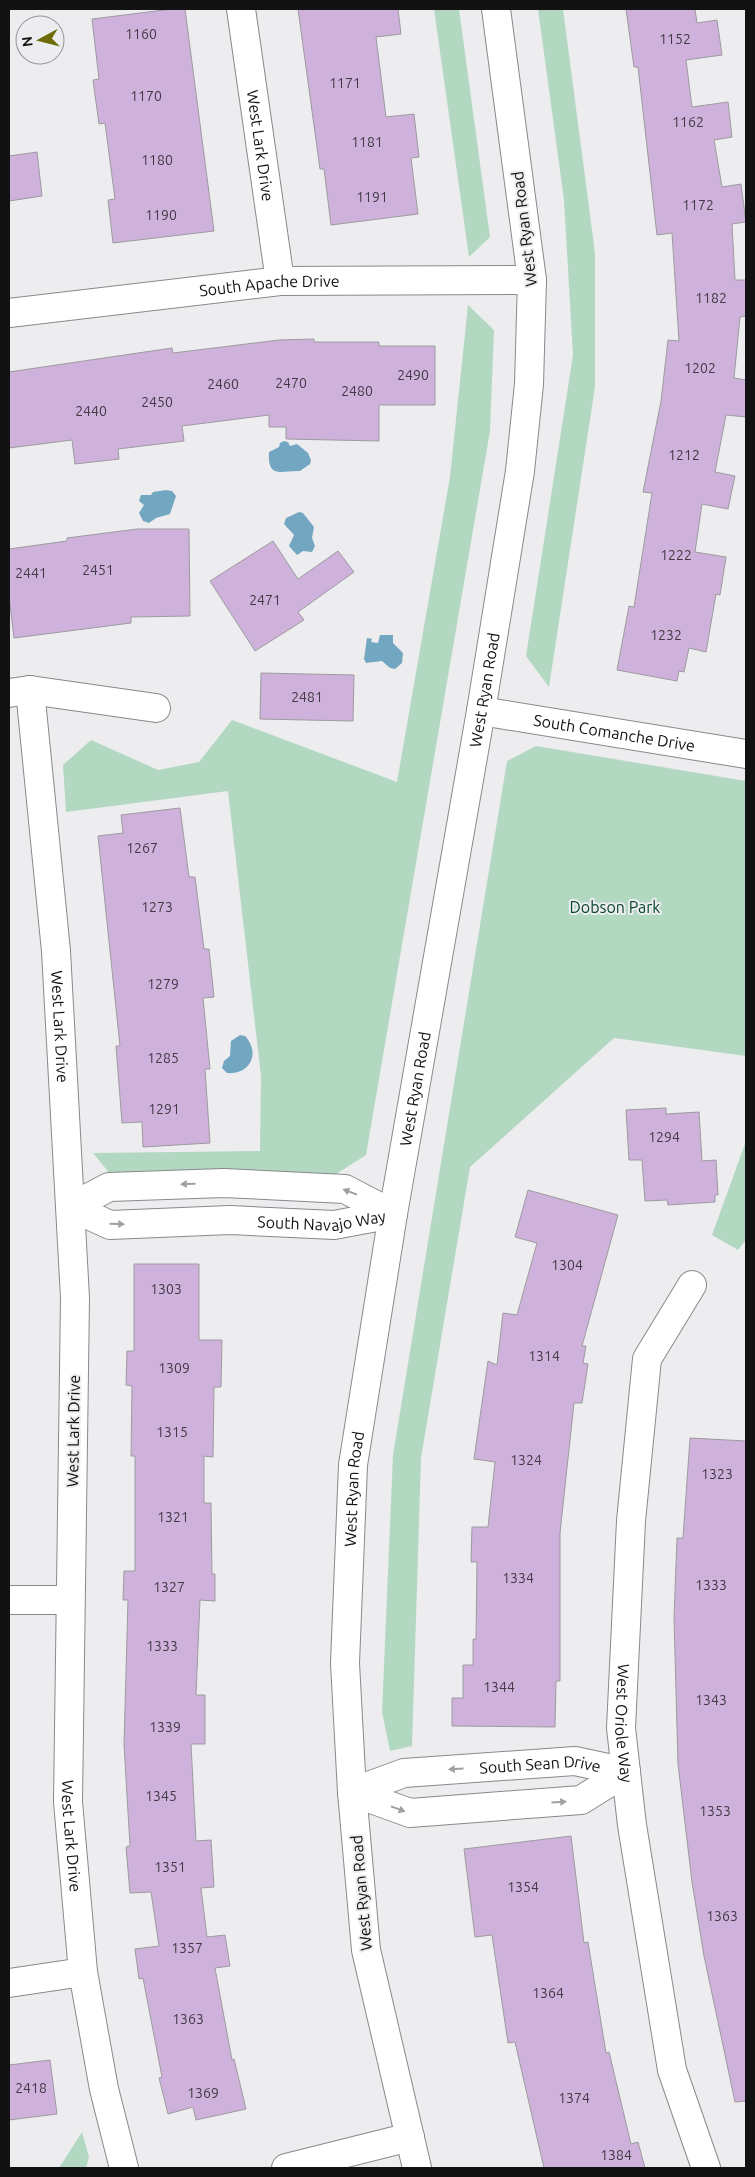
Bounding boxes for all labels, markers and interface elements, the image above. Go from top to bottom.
north arrow [15,15,65,65]
house number: 1160 [125,26,157,42]
house number: 1152 [659,31,691,47]
text: N [19,35,36,48]
house number: 1171 [329,75,361,91]
house number: 1170 [130,88,162,104]
street label: West Lark Drive [244,89,277,203]
house number: 1162 [672,114,704,130]
house number: 1181 [351,134,383,150]
house number: 1180 [141,152,173,168]
street label: West Ryan Road [508,170,540,288]
house number: 1191 [356,189,388,205]
house number: 1172 [682,197,714,213]
house number: 1190 [145,207,177,223]
street label: South Apache Drive [198,272,340,299]
house number: 1182 [695,290,727,306]
house number: 1202 [684,360,716,376]
house number: 2490 [397,367,429,383]
house number: 2470 [275,375,307,391]
house number: 2460 [207,376,239,392]
house number: 2480 [341,383,373,399]
house number: 2450 [141,394,173,410]
house number: 2440 [75,403,107,419]
house number: 1212 [668,447,700,463]
house number: 1222 [660,547,692,563]
house number: 2451 [82,562,114,578]
house number: 2441 [15,565,47,581]
house number: 2471 [249,592,281,608]
house number: 1232 [650,627,682,643]
street label: West Ryan Road [466,631,503,749]
house number: 2481 [291,689,323,705]
street label: South Comanche Drive [532,711,696,755]
house number: 1267 [126,840,158,856]
park label: Dobson Park [570,898,660,916]
house number: 1273 [141,899,173,915]
street label: West Lark Drive [48,970,72,1083]
house number: 1279 [147,976,179,992]
street label: West Ryan Road [396,1030,434,1148]
house number: 1285 [147,1050,179,1066]
house number: 1291 [148,1101,180,1117]
house number: 1294 [648,1129,680,1145]
one-way arrow [180,1181,196,1189]
one-way arrow [343,1188,357,1196]
street label: South Navajo Way [257,1207,387,1234]
one-way arrow [109,1220,125,1228]
house number: 1304 [551,1257,583,1273]
house number: 1303 [150,1281,182,1297]
house number: 1314 [528,1348,560,1364]
house number: 1309 [158,1360,190,1376]
street label: West Lark Drive [63,1375,83,1487]
house number: 1315 [156,1424,188,1440]
street label: West Ryan Road [341,1430,367,1547]
house number: 1324 [510,1452,542,1468]
house number: 1323 [701,1466,733,1482]
house number: 1321 [157,1509,189,1525]
house number: 1334 [502,1570,534,1586]
house number: 1333 [695,1577,727,1593]
house number: 1327 [153,1579,185,1595]
house number: 1333 [146,1638,178,1654]
street label: West Oriole Way [612,1663,636,1784]
house number: 1344 [483,1679,515,1695]
house number: 1343 [695,1692,727,1708]
house number: 1339 [149,1719,181,1735]
street label: South Sean Drive [479,1752,603,1777]
one-way arrow [448,1766,464,1774]
street label: West Lark Drive [59,1780,85,1893]
house number: 1345 [145,1788,177,1804]
one-way arrow [551,1797,567,1805]
house number: 1353 [699,1803,731,1819]
one-way arrow [390,1805,405,1813]
street label: West Ryan Road [347,1834,375,1952]
house number: 1351 [154,1859,186,1875]
house number: 1354 [507,1879,539,1895]
house number: 1363 [706,1908,738,1924]
house number: 1357 [171,1940,203,1956]
house number: 1364 [532,1985,564,2001]
house number: 1363 [172,2011,204,2027]
house number: 2418 [15,2080,47,2096]
house number: 1369 [187,2085,219,2101]
house number: 1374 [558,2090,590,2106]
house number: 1384 [600,2147,632,2163]

